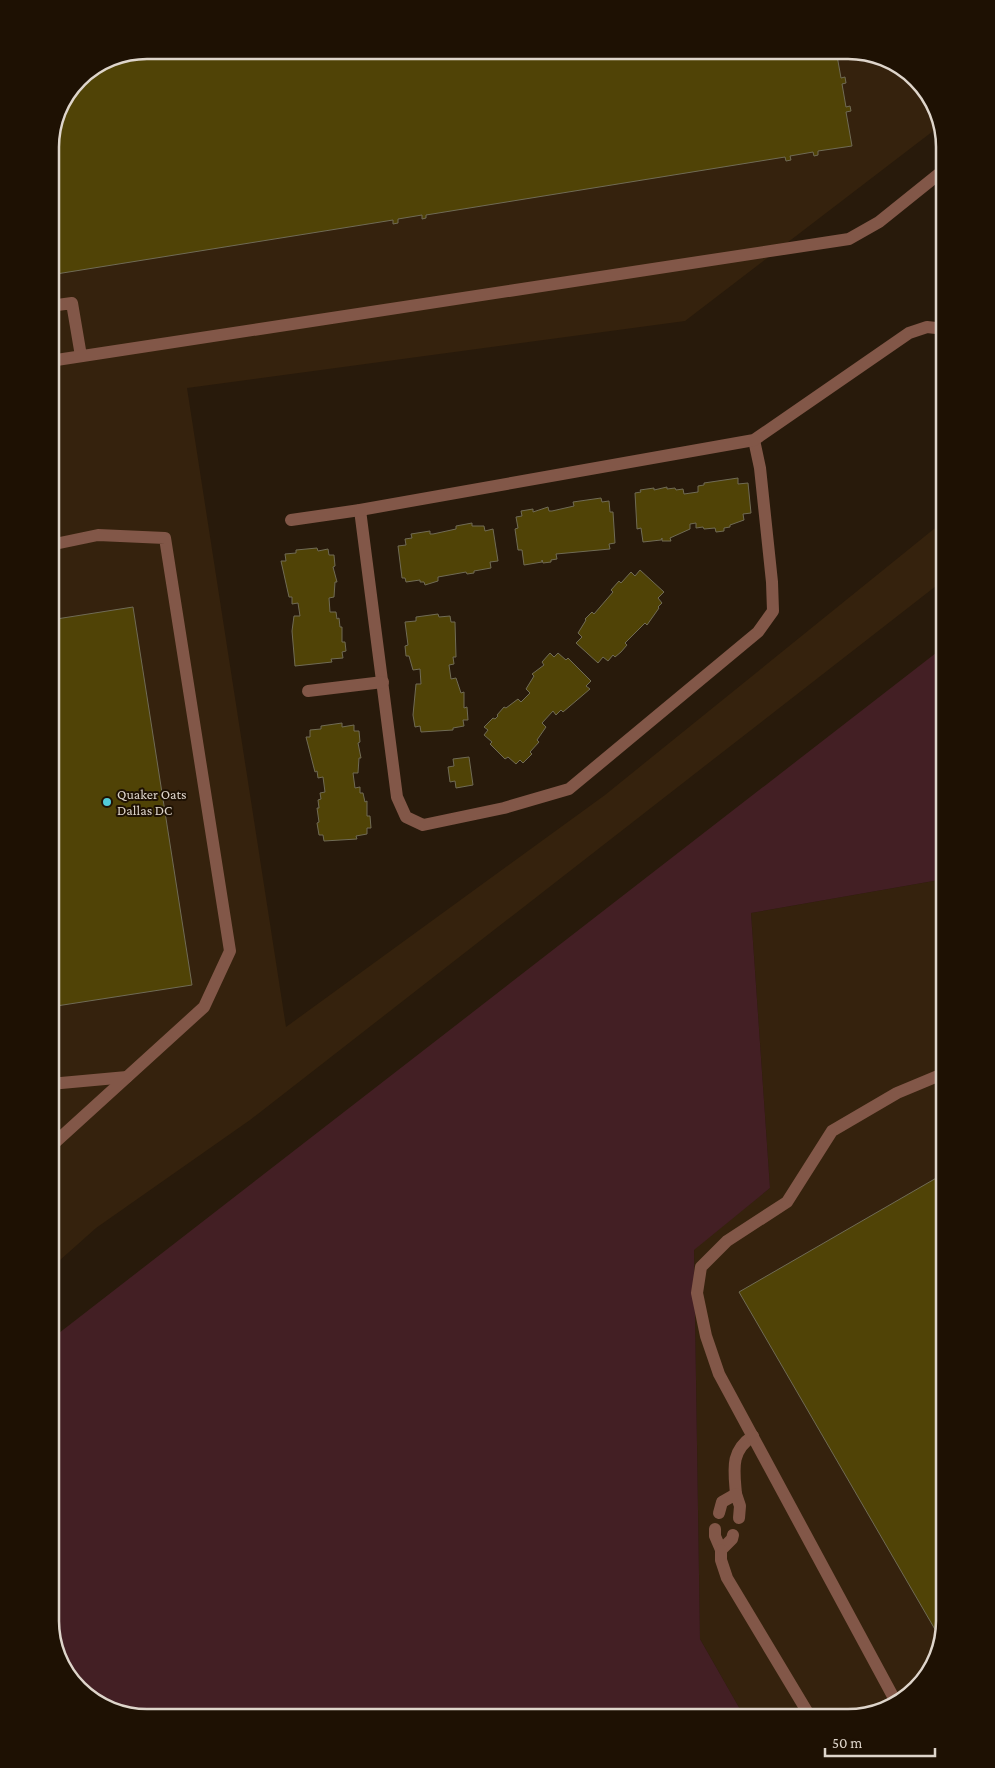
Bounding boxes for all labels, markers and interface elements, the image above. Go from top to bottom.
place label: Quaker Oats Dallas DC [117,786,186,818]
marker: Quaker Oats Dallas DC [101,796,113,808]
scale bar [825,1726,935,1758]
text: 50 m [832,1735,862,1751]

